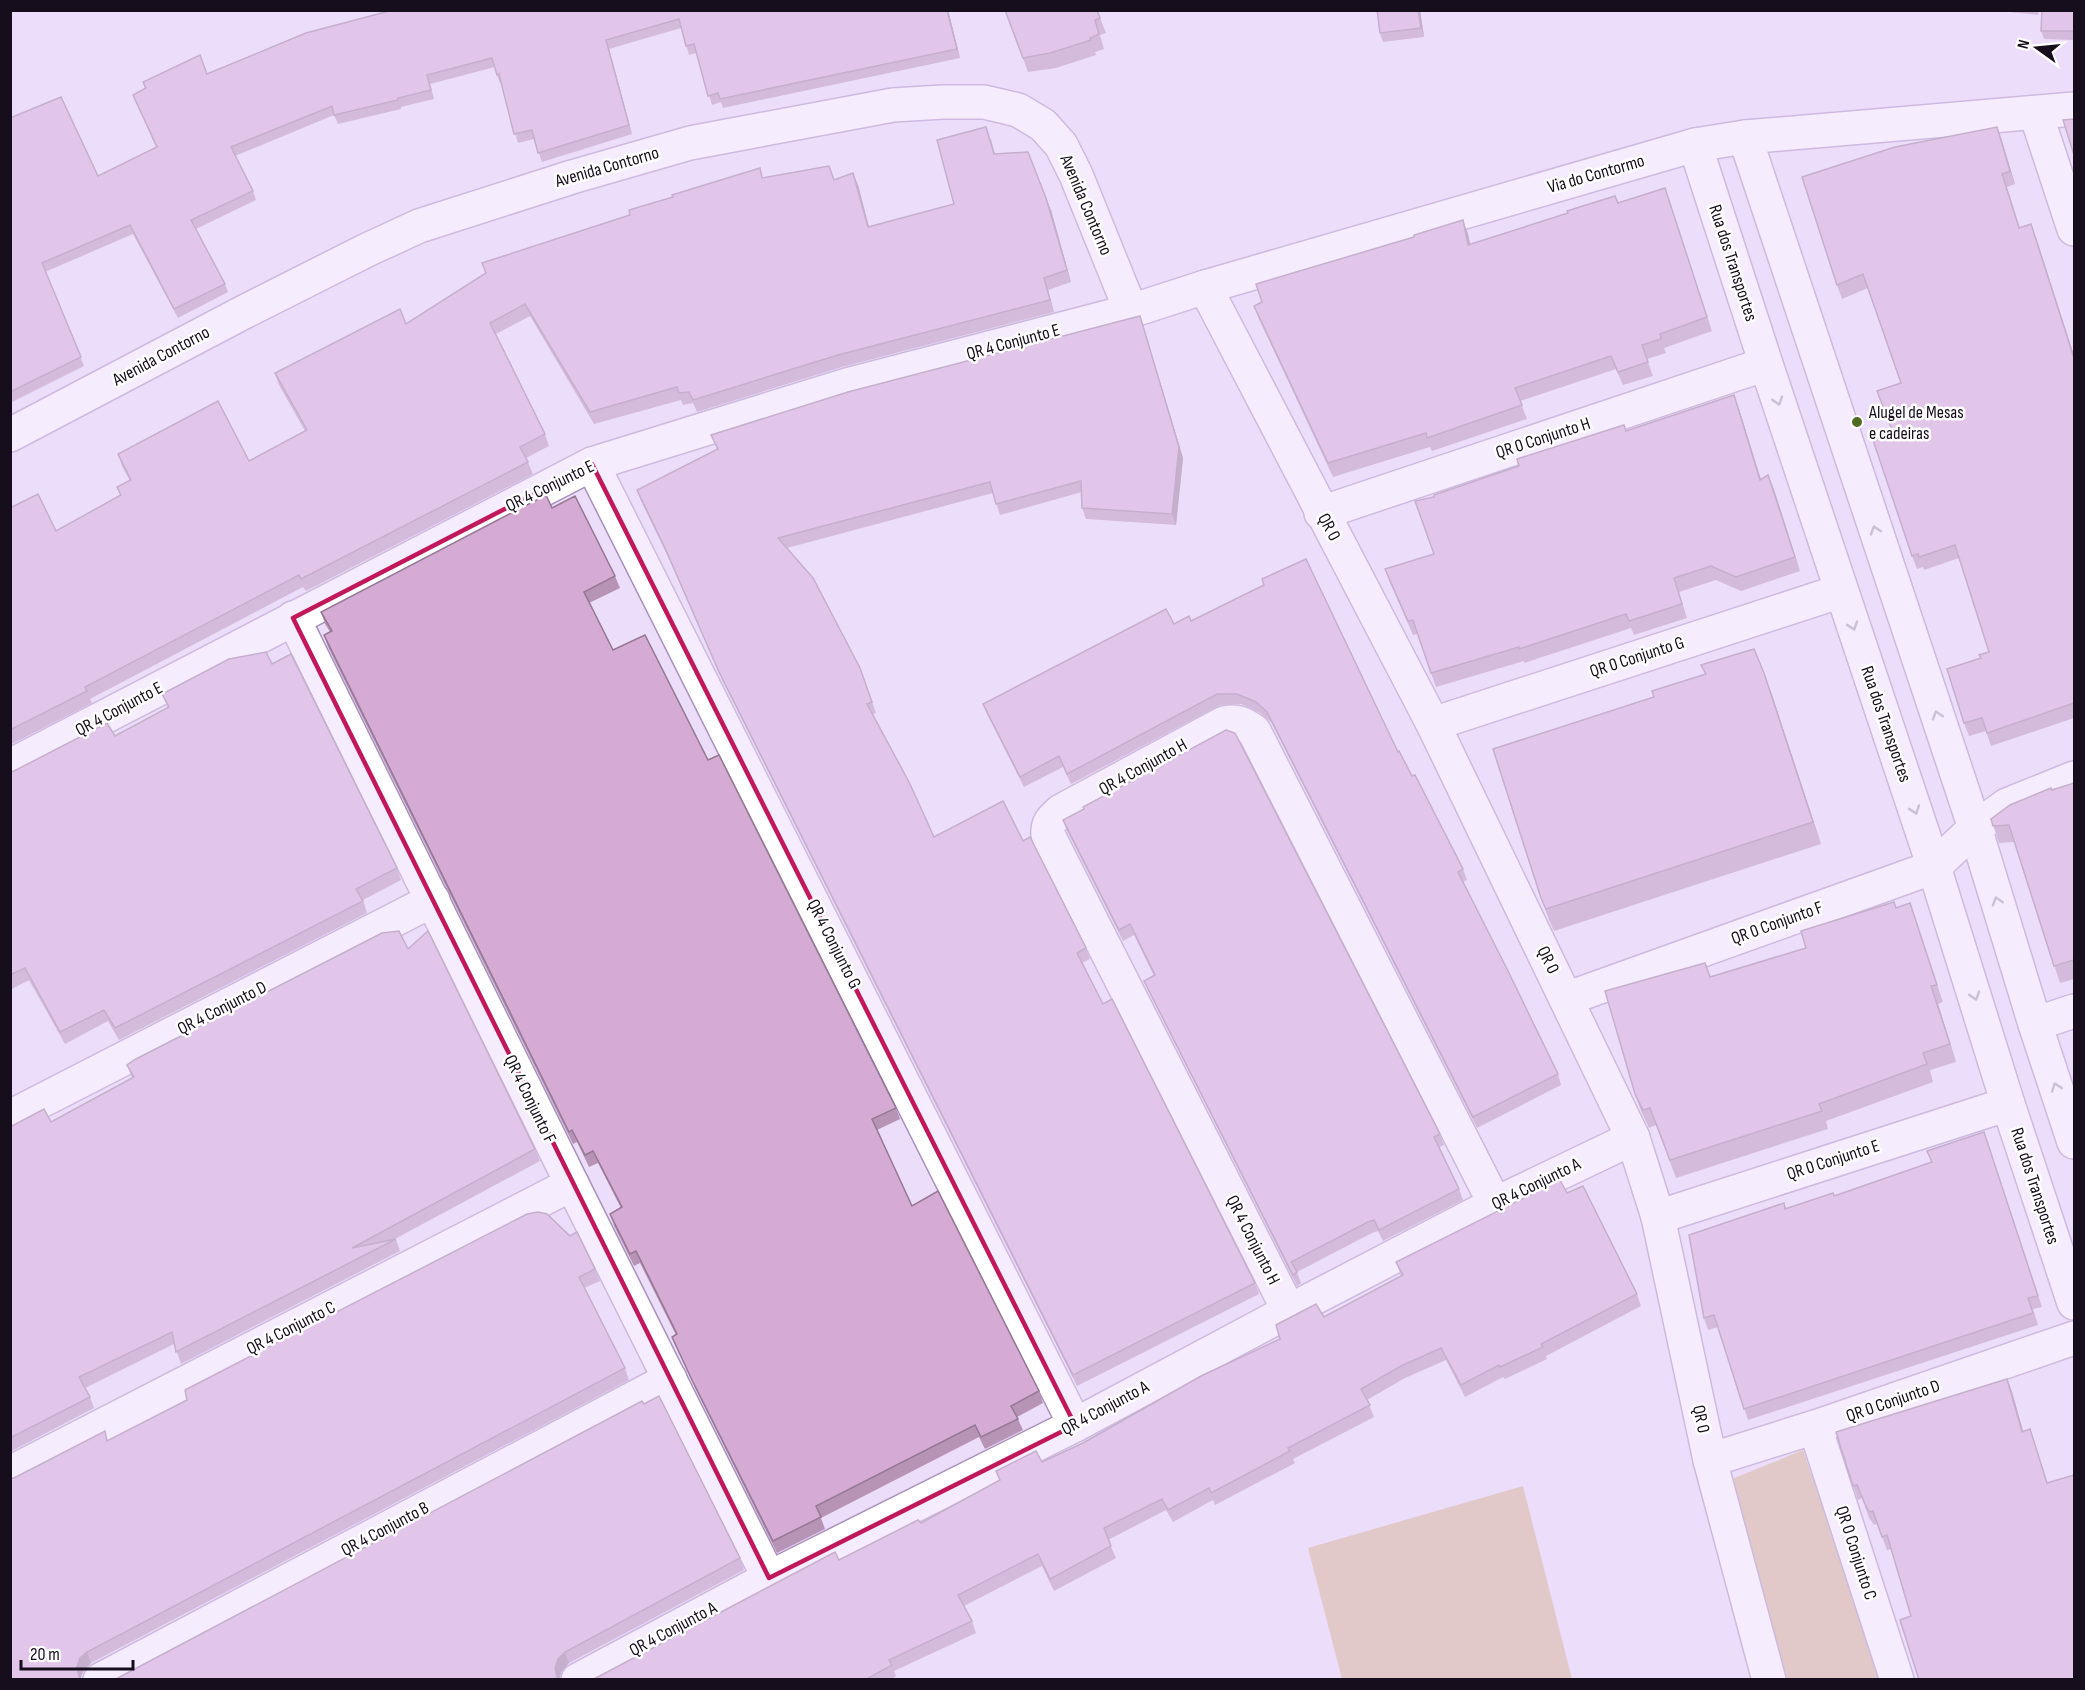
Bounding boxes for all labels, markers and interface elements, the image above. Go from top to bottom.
north arrow [2007,18,2067,78]
text: N [2014,38,2034,51]
street label: Avenida Contorno [552,142,661,192]
street label: Via do Contormo [1545,150,1647,198]
street label: Avenida Contorno [1055,151,1117,258]
street label: Rua dos Transportes [1704,202,1762,324]
street label: QR 4 Conjunto E [964,319,1062,365]
street label: Avenida Contorno [108,322,213,391]
one-way arrow [1771,395,1783,406]
place label: Alugel de Mesas e cadeiras [1868,402,1964,444]
street label: QR 0 Conjunto H [1493,413,1593,463]
marker: Alugel de Mesas e cadeiras [1850,415,1864,429]
street label: QR 4 Conjunto E [502,456,598,516]
street label: QR 0 [1313,510,1345,544]
one-way arrow [1870,525,1883,536]
one-way arrow [1846,620,1858,631]
street label: QR 0 Conjunto G [1587,632,1687,682]
street label: Rua dos Transportes [1856,663,1916,785]
street label: QR 4 Conjunto E [72,677,166,741]
one-way arrow [1932,710,1944,721]
street label: QR 4 Conjunto H [1095,734,1191,800]
one-way arrow [1908,805,1921,815]
street label: QR 4 Conjunto G [803,896,865,992]
one-way arrow [1992,896,2004,907]
street label: QR 0 Conjunto F [1728,897,1826,949]
street label: QR 0 [1532,943,1564,977]
street label: QR 4 Conjunto D [174,977,270,1039]
one-way arrow [1967,990,1980,1001]
street label: QR 4 Conjunto F [500,1051,560,1147]
one-way arrow [2050,1082,2063,1092]
street label: Rua dos Transportes [2006,1125,2064,1247]
street label: QR 0 Conjunto E [1784,1135,1882,1185]
street label: QR 4 Conjunto A [1488,1153,1584,1215]
street label: QR 4 Conjunto H [1221,1192,1285,1288]
street label: QR 4 Conjunto C [243,1297,339,1359]
street label: QR 0 Conjunto D [1843,1375,1943,1427]
street label: QR 4 Conjunto A [1058,1376,1153,1440]
street label: QR 0 [1688,1403,1714,1435]
street label: QR 4 Conjunto B [337,1497,433,1561]
street label: QR 0 Conjunto C [1831,1503,1881,1603]
street label: QR 4 Conjunto A [626,1597,721,1661]
scale bar [21,1633,134,1671]
text: 20 m [30,1644,60,1665]

